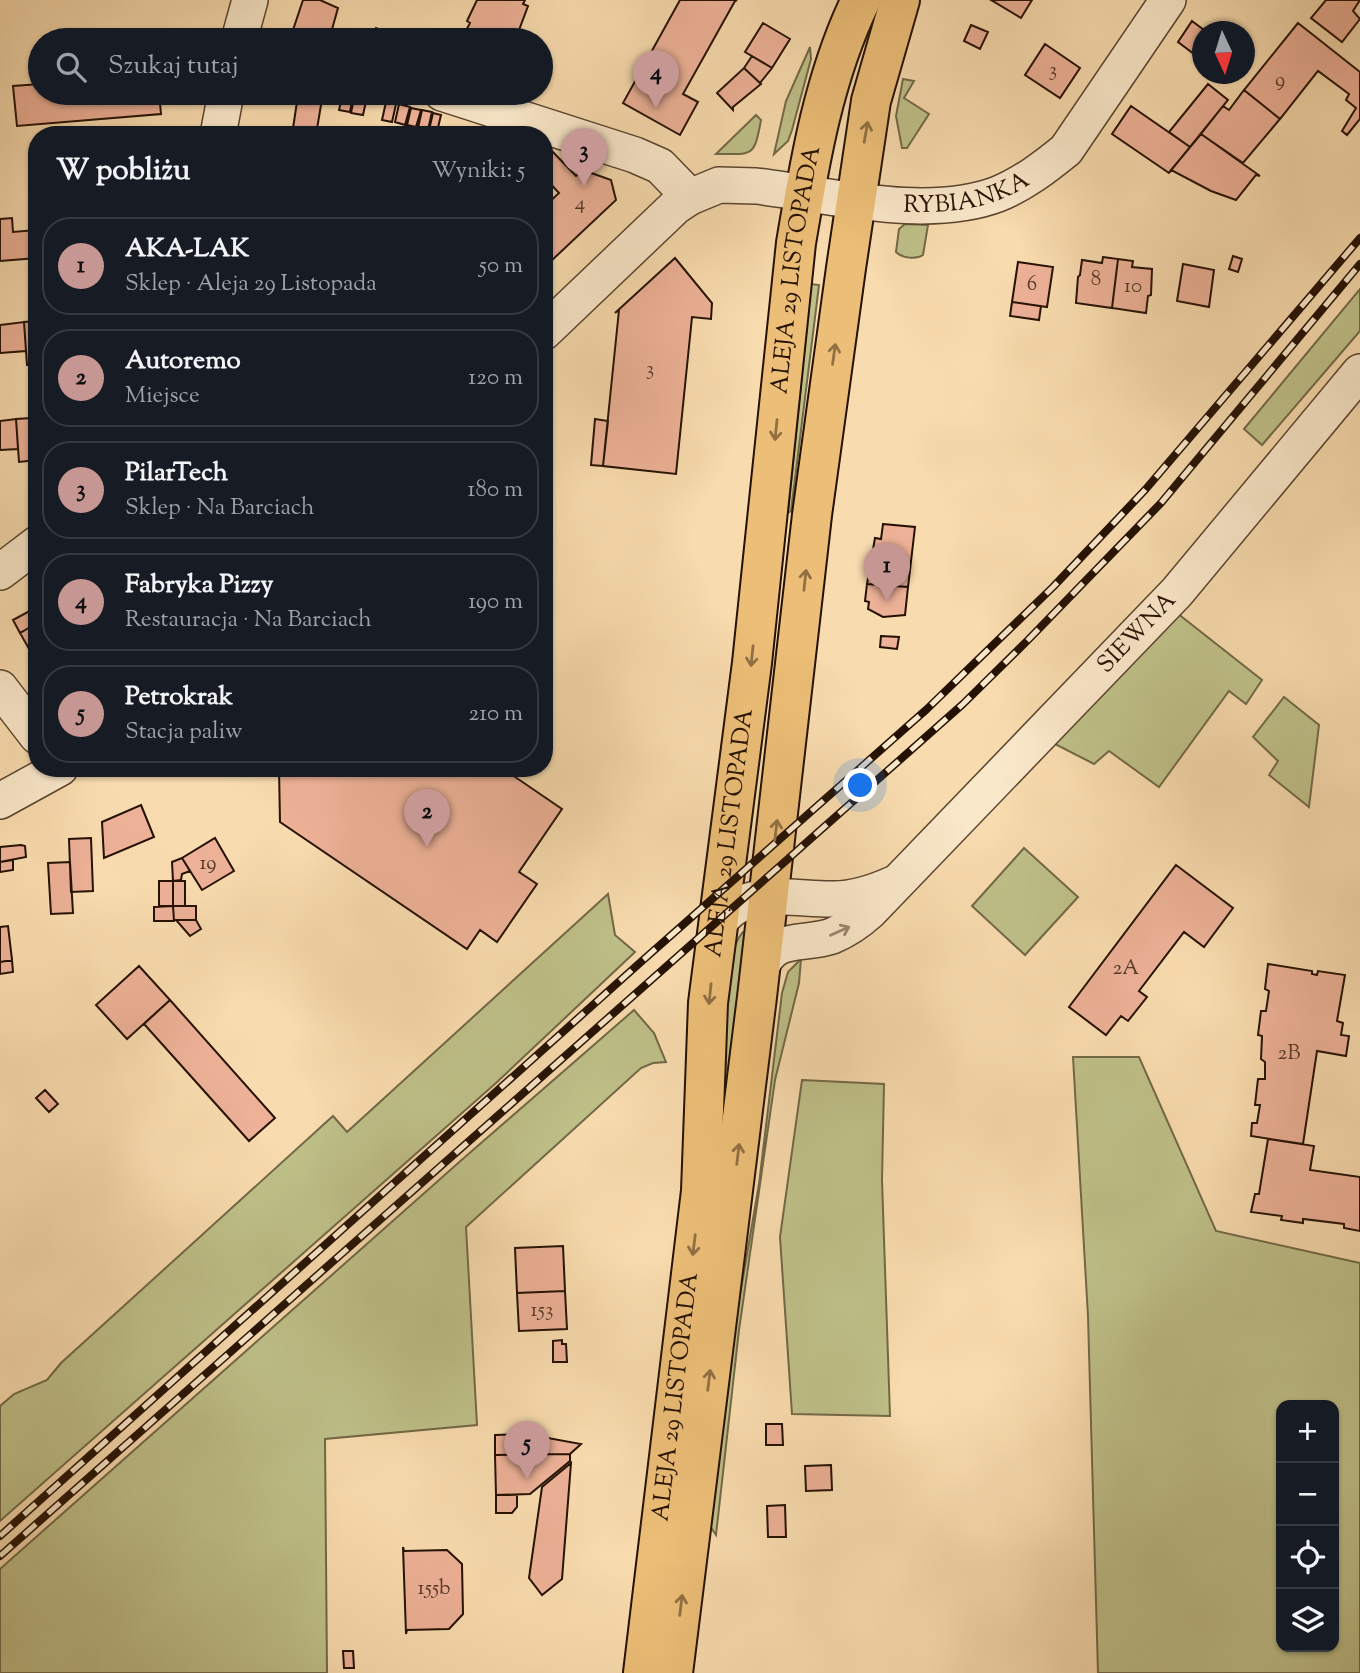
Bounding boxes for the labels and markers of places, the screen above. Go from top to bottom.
pin: 4 [633,50,679,108]
pin: 3 [561,128,607,186]
pin: 1 [864,543,910,601]
pin: 2 [404,789,450,847]
pin: 5 [504,1421,550,1479]

